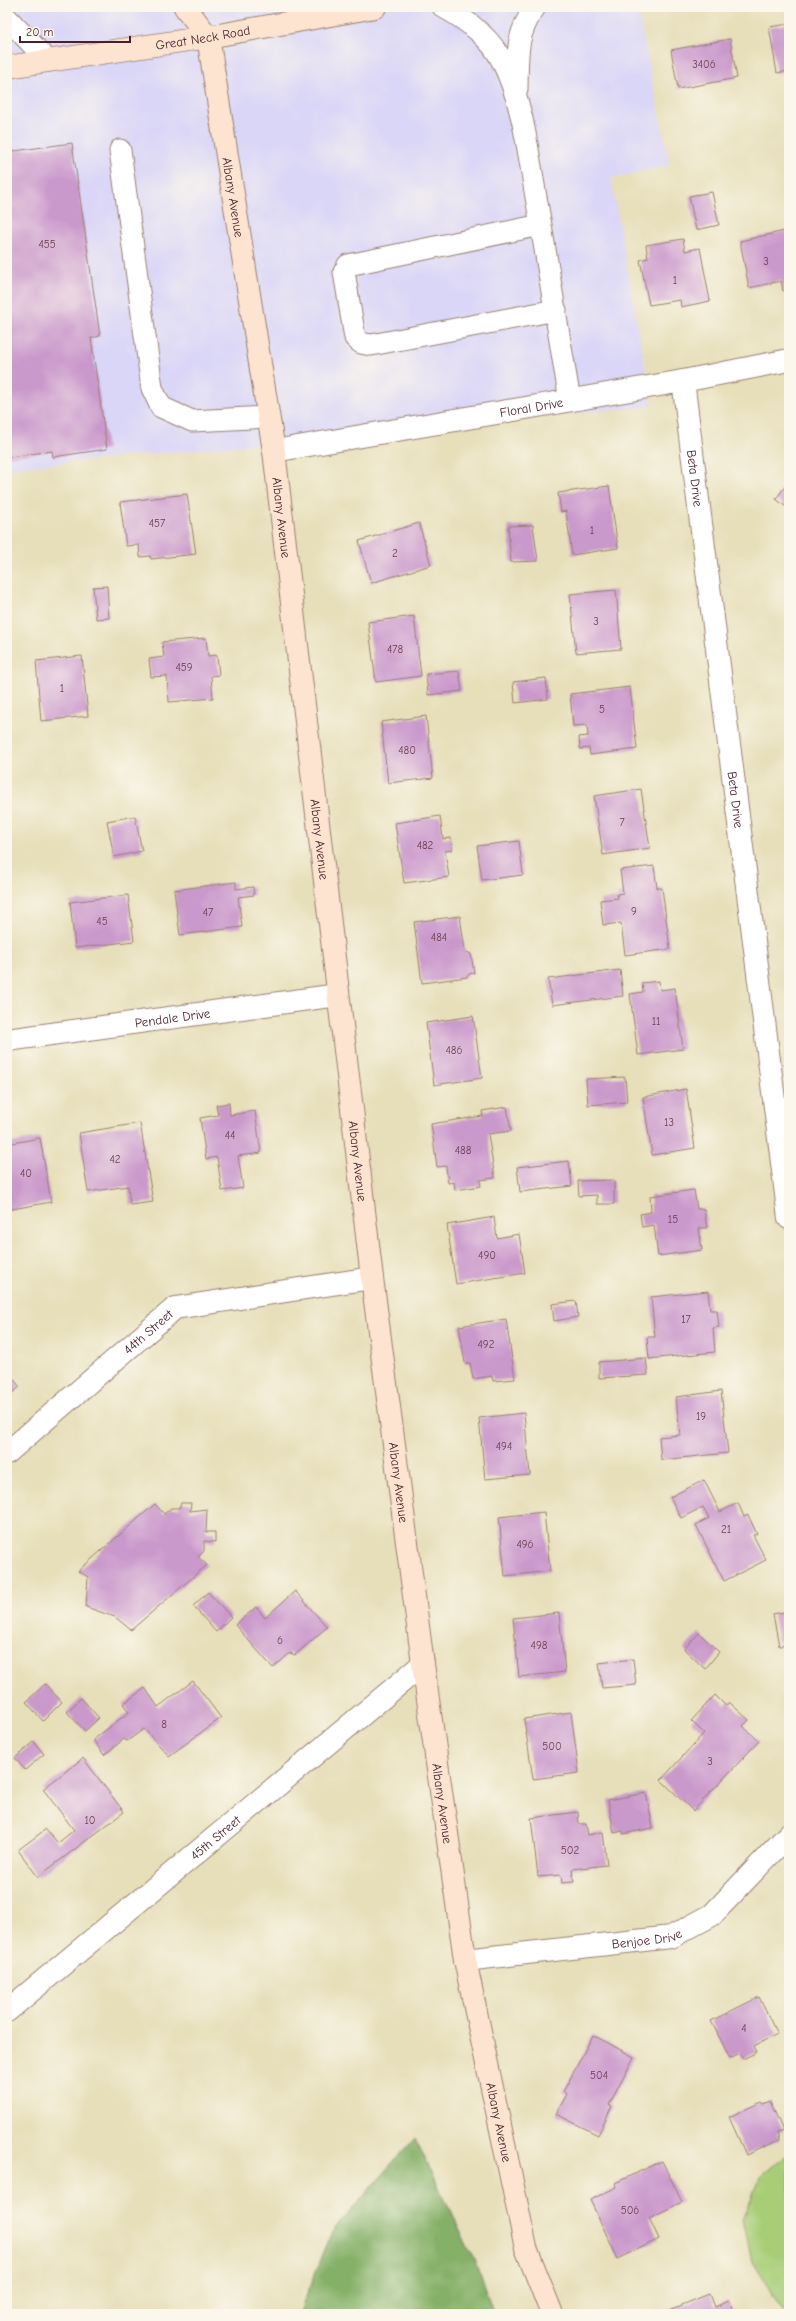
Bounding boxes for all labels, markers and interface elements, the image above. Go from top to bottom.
scale bar [20,18,130,44]
street label: Great Neck Road [155,23,251,53]
text: 20 m [26,25,54,39]
house number: 3406 [692,58,716,71]
street label: Albany Avenue [219,156,247,239]
house number: 455 [38,238,56,251]
house number: 3 [763,255,769,268]
house number: 1 [673,274,677,287]
street label: Floral Drive [498,395,565,420]
street label: Beta Drive [684,449,706,508]
street label: Albany Avenue [269,476,294,559]
house number: 457 [149,517,165,530]
house number: 1 [590,524,594,537]
house number: 2 [392,547,398,560]
house number: 3 [593,615,599,628]
house number: 478 [387,643,403,656]
house number: 459 [175,661,193,674]
house number: 1 [60,682,64,695]
house number: 5 [599,703,605,716]
house number: 480 [398,744,416,757]
street label: Beta Drive [725,771,747,829]
street label: Albany Avenue [307,798,332,881]
house number: 7 [619,816,625,829]
house number: 482 [417,839,434,852]
house number: 9 [631,905,637,918]
house number: 47 [203,906,213,919]
house number: 45 [96,915,108,928]
house number: 484 [431,931,447,944]
street label: Pendale Drive [134,1005,212,1031]
house number: 11 [652,1015,660,1028]
house number: 486 [446,1044,463,1057]
house number: 13 [664,1116,674,1129]
street label: Albany Avenue [345,1120,370,1203]
house number: 44 [225,1129,235,1142]
house number: 488 [455,1144,472,1157]
house number: 42 [109,1153,121,1166]
house number: 40 [20,1167,32,1180]
house number: 15 [668,1213,678,1226]
house number: 490 [478,1249,496,1262]
street label: 44th Street [120,1306,177,1357]
house number: 17 [681,1313,691,1326]
house number: 492 [478,1338,495,1351]
house number: 19 [696,1410,706,1423]
house number: 494 [496,1440,512,1453]
street label: Albany Avenue [386,1441,411,1524]
house number: 21 [721,1523,731,1536]
house number: 496 [516,1538,534,1551]
house number: 6 [277,1634,283,1647]
house number: 498 [531,1639,548,1652]
house number: 8 [161,1718,167,1731]
house number: 500 [542,1740,562,1753]
house number: 3 [707,1755,713,1768]
street label: Albany Avenue [429,1762,455,1845]
street label: 45th Street [187,1812,245,1863]
house number: 10 [84,1814,96,1827]
house number: 502 [561,1844,579,1857]
street label: Benjoe Drive [611,1925,685,1952]
house number: 4 [741,2022,747,2035]
house number: 504 [590,2069,608,2082]
street label: Albany Avenue [483,2081,515,2164]
house number: 506 [621,2204,639,2217]

